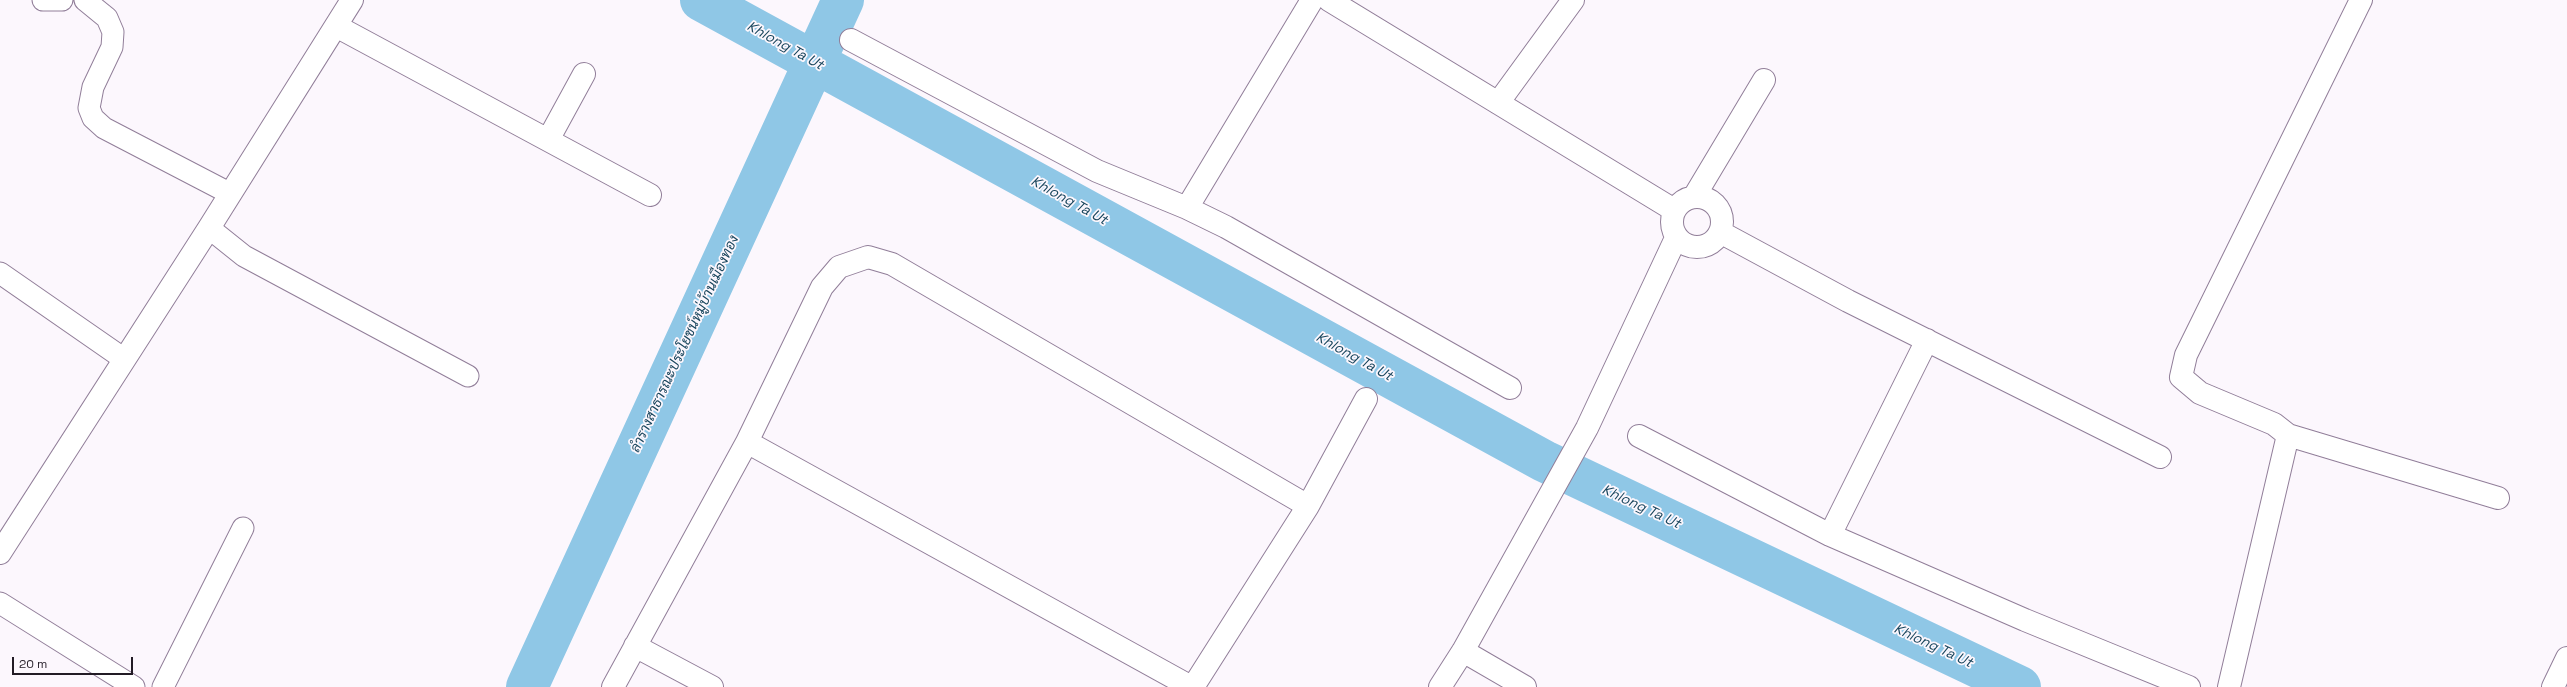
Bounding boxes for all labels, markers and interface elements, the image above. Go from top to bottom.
water label: Khlong Ta Ut [744,18,826,74]
water label: Khlong Ta Ut [1028,173,1110,229]
water label: ลำรางสาธารณะประโยชน์หมู่บ้านเมืองทอง [627,233,743,455]
water label: Khlong Ta Ut [1313,329,1395,385]
water label: Khlong Ta Ut [1599,481,1683,533]
water label: Khlong Ta Ut [1891,620,1975,672]
scale bar [14,649,135,675]
text: 20 m [19,656,47,672]

